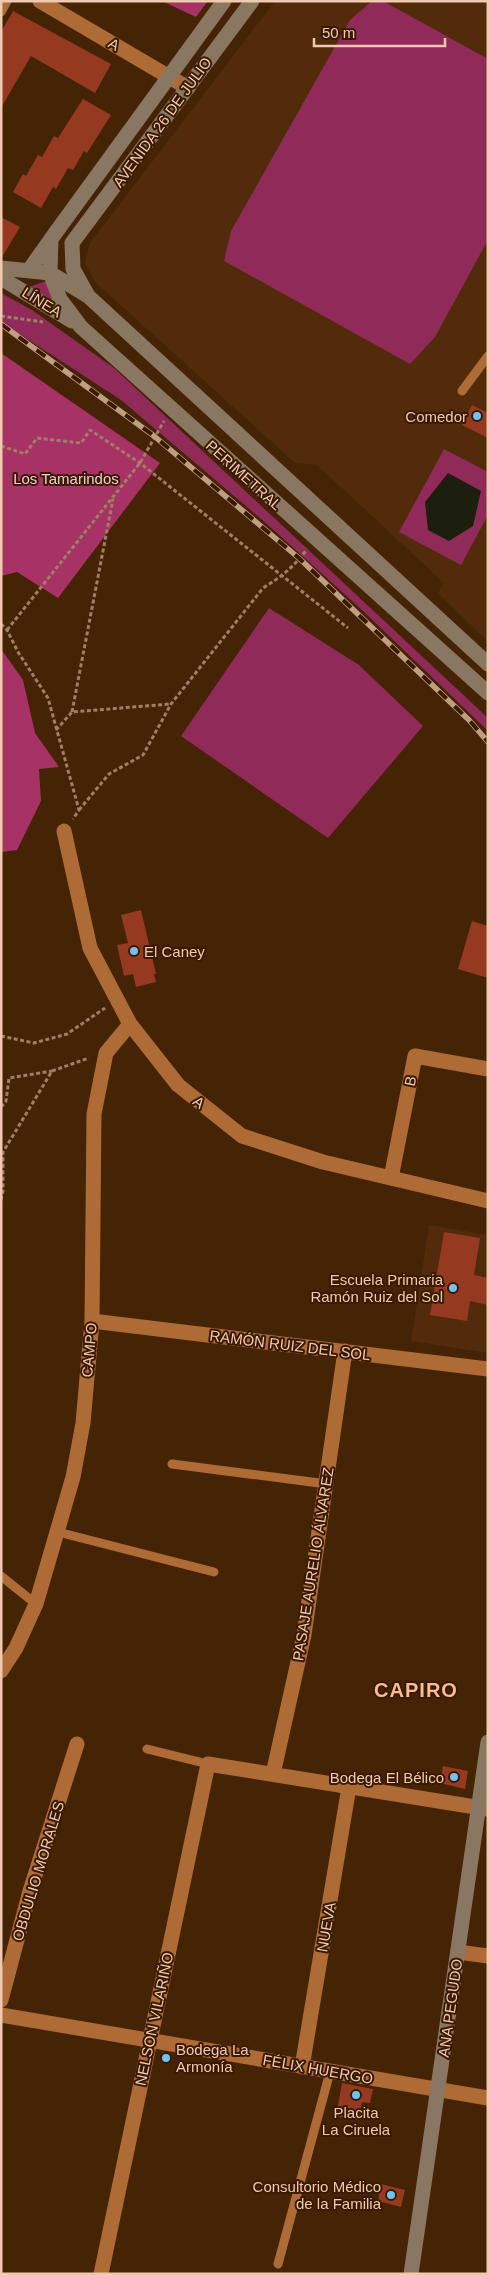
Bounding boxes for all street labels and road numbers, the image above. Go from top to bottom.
street label: A [105,34,123,54]
street label: AVENIDA 26 DE JULIO [109,54,215,190]
street label: LÍNEA [19,283,65,321]
street label: PERIMETRAL [203,437,285,513]
street label: B [401,1074,419,1088]
street label: A [190,1092,208,1112]
street label: CAMPO [78,1322,100,1378]
street label: RAMÓN RUIZ DEL SOL [209,1327,371,1363]
street label: PASAJE AURELIO ÁLVAREZ [289,1466,337,1662]
street label: OBDULIO MORALES [9,1799,67,1943]
street label: NUEVA [313,1901,339,1953]
street label: NELSON VILARIÑO [132,1951,176,2087]
street label: ANA PEGUDO [435,1958,465,2058]
street label: FÉLIX HUERGO [262,2051,374,2087]

